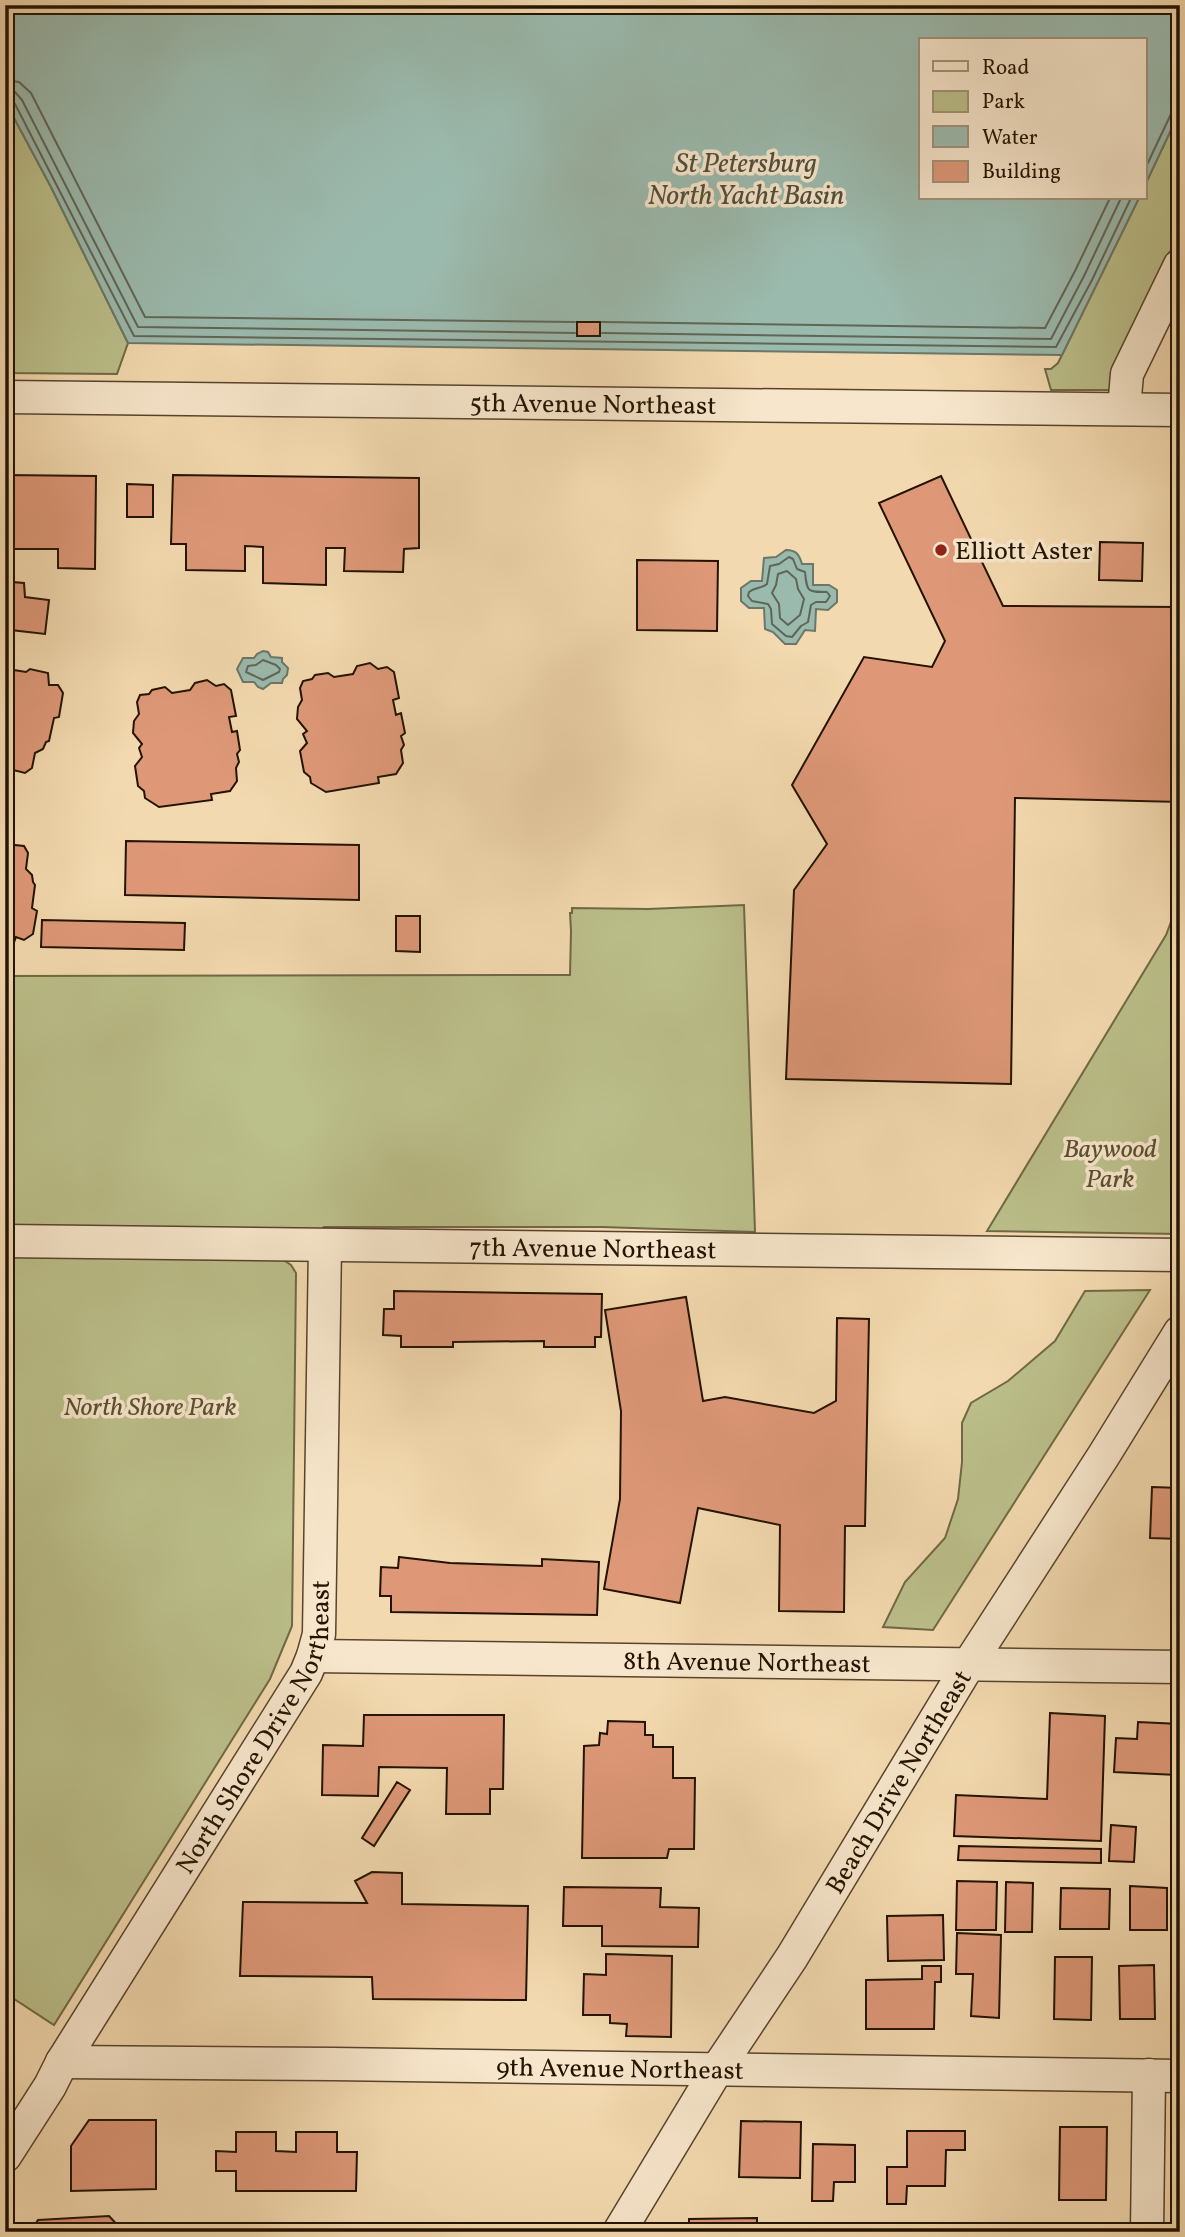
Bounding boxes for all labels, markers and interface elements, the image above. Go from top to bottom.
legend [919,38,1146,200]
text: Road [982,54,1029,83]
text: Park [982,88,1025,117]
text: Water [982,124,1038,153]
water label: St Petersburg North Yacht Basin [648,145,844,216]
text: Building [982,158,1061,187]
street label: 5th Avenue Northeast [469,386,717,425]
place label: Elliott Aster [955,534,1093,570]
marker: Elliott Aster [933,542,949,558]
park label: Baywood Park [1063,1132,1157,1198]
street label: 7th Avenue Northeast [469,1231,717,1269]
park label: North Shore Park [63,1390,237,1426]
street label: North Shore Drive Northeast [168,1580,340,1882]
street label: 8th Avenue Northeast [623,1644,871,1683]
street label: Beach Drive Northeast [818,1664,981,1901]
street label: 9th Avenue Northeast [496,2050,744,2090]

